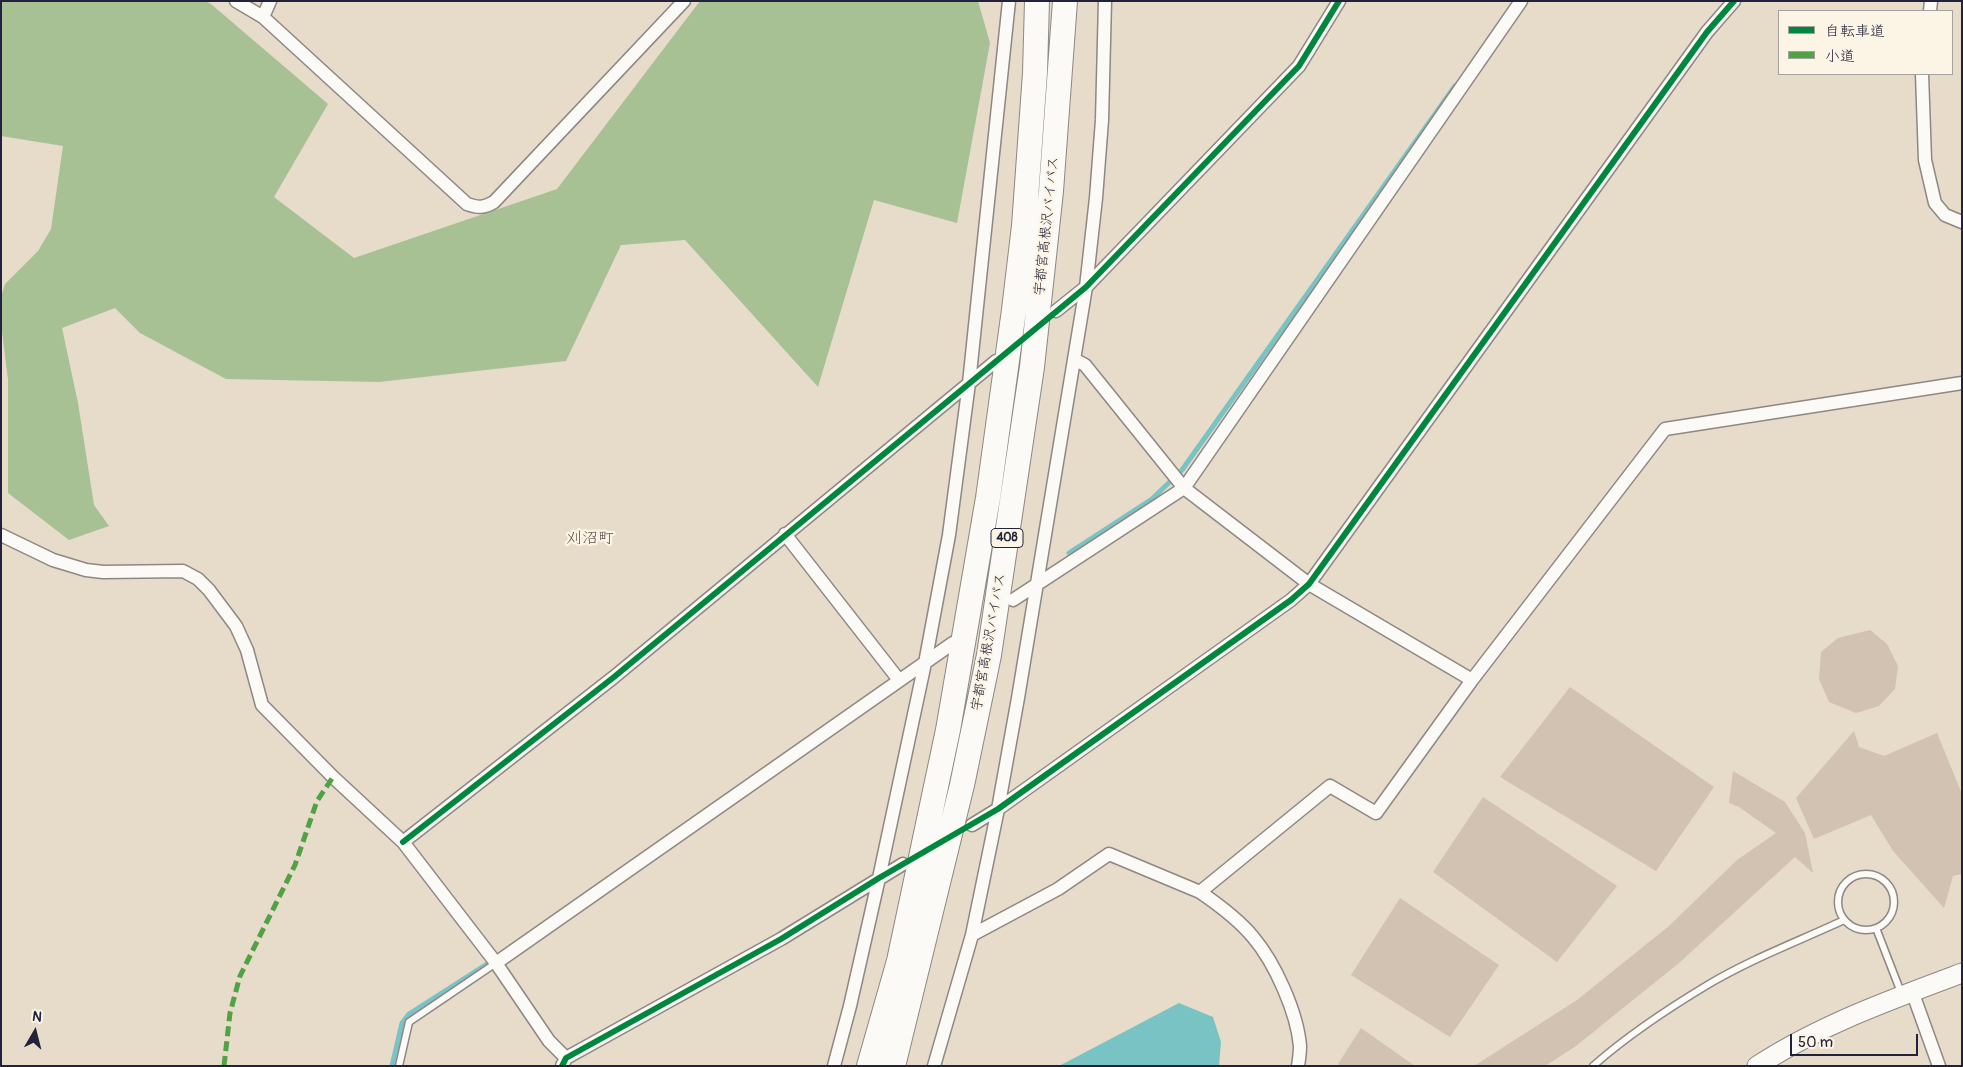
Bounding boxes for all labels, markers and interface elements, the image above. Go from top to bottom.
legend [1778,10,1953,75]
text: 自転車道 [1825,22,1885,41]
text: 小道 [1825,47,1855,66]
street label: 宇都宮高根沢バイパス [1031,156,1063,296]
road number: 408 [991,528,1023,548]
district label: 刈沼町 [566,529,614,549]
street label: 宇都宮高根沢バイパス [969,572,1009,712]
north arrow [10,1007,60,1057]
text: N [31,1008,43,1026]
scale bar [1793,1024,1920,1056]
text: 50 m [1798,1033,1833,1052]

